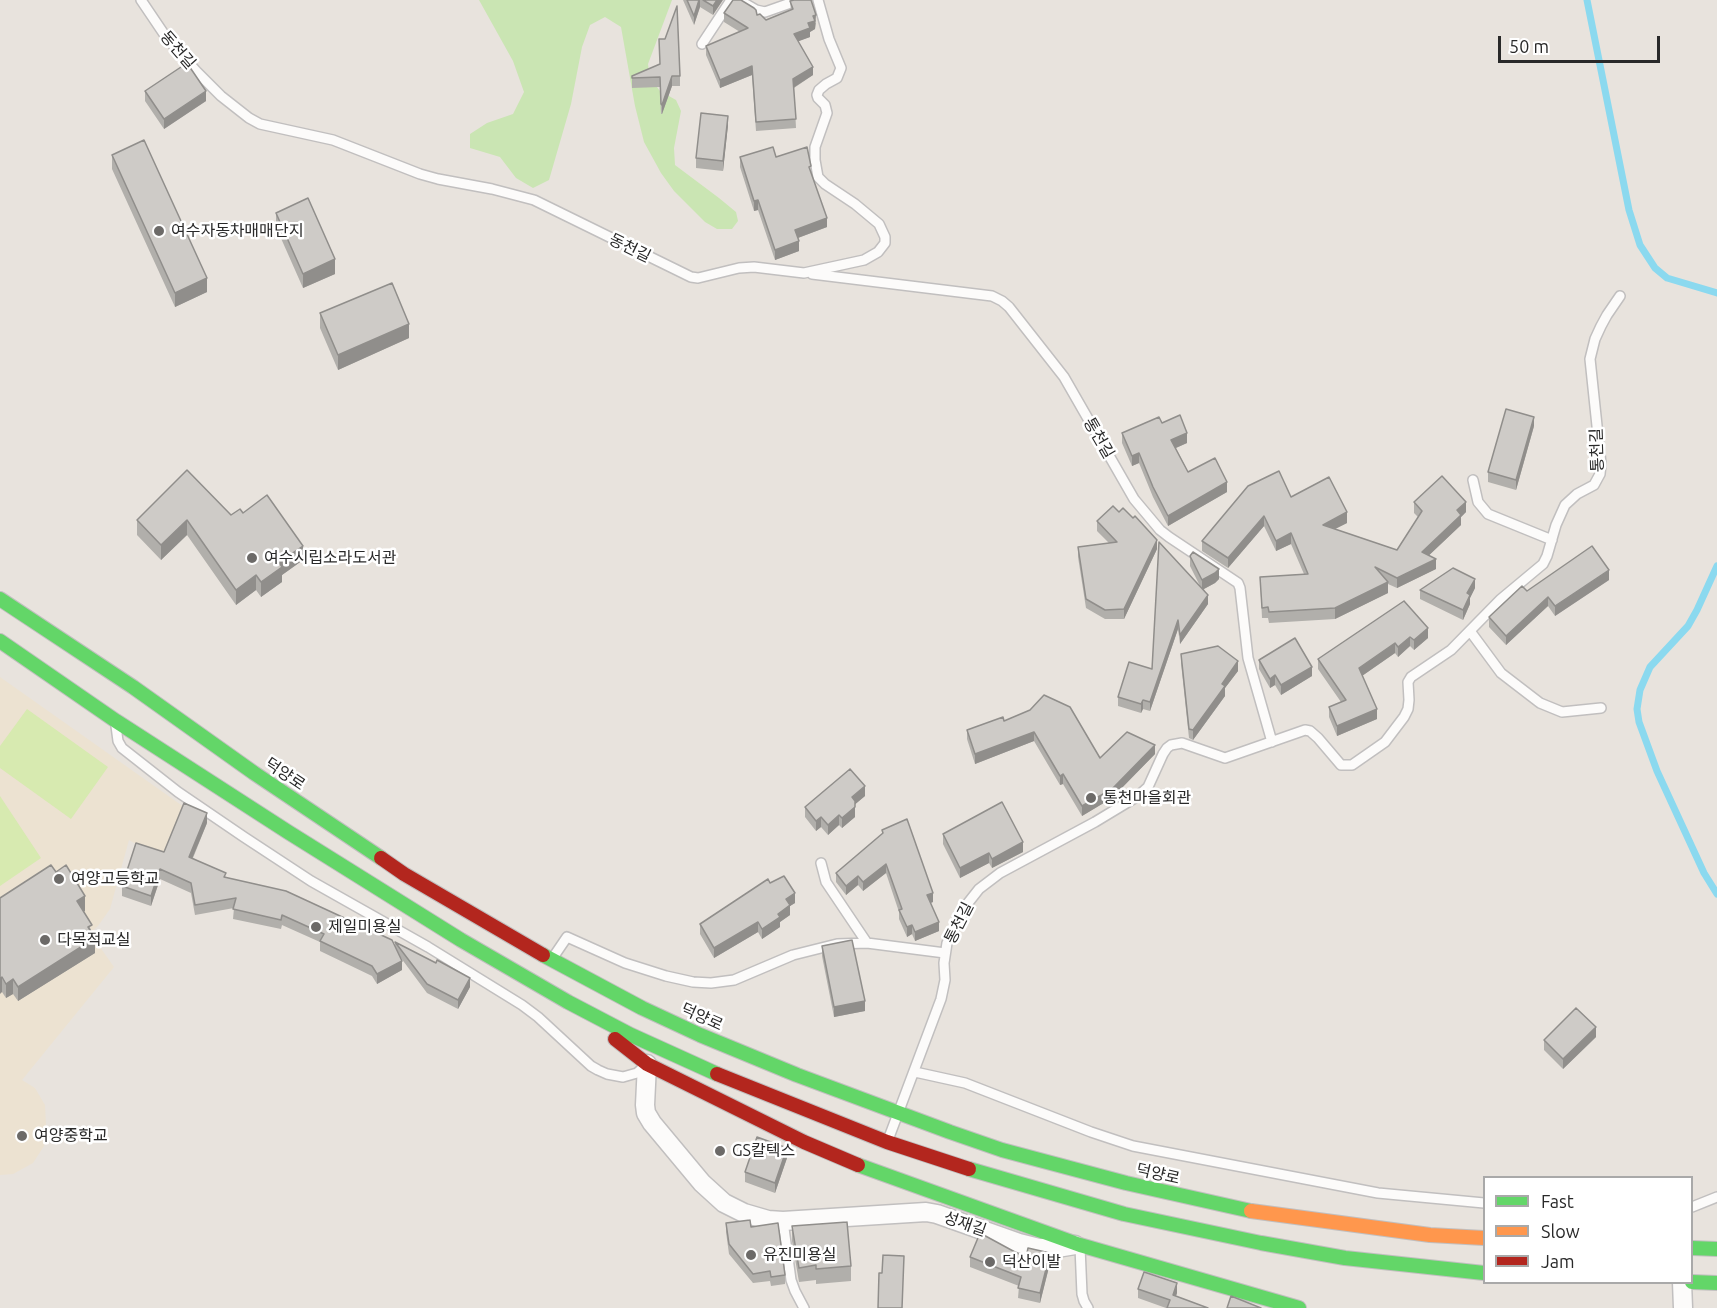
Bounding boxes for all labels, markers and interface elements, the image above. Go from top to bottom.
scale bar [1501,24,1663,62]
street label: 동천길 [156,27,200,73]
text: 50 m [1509,36,1549,56]
place label: 여수자동차매매단지 [171,221,303,241]
marker: 여수자동차매매단지 [152,224,166,238]
street label: 동천길 [606,230,654,266]
street label: 통천길 [1080,414,1118,462]
street label: 통천길 [1587,428,1607,472]
place label: 여수시립소라도서관 [264,548,396,568]
marker: 여수시립소라도서관 [245,551,259,565]
street label: 덕양로 [261,754,309,794]
place label: 통천마을회관 [1103,788,1191,808]
marker: 통천마을회관 [1084,791,1098,805]
place label: 여양고등학교 [71,869,159,889]
marker: 여양고등학교 [52,872,66,886]
street label: 통천길 [940,899,978,947]
place label: 제일미용실 [328,917,402,937]
marker: 제일미용실 [309,920,323,934]
place label: 다목적교실 [57,930,131,950]
marker: 다목적교실 [38,933,52,947]
street label: 덕양로 [678,999,726,1035]
place label: 여양중학교 [34,1126,108,1146]
marker: 여양중학교 [15,1129,29,1143]
place label: GS칼텍스 [732,1141,795,1161]
marker: GS칼텍스 [713,1144,727,1158]
street label: 덕양로 [1134,1160,1182,1188]
legend [1483,1176,1693,1284]
text: Fast [1541,1191,1574,1211]
street label: 성재길 [941,1208,989,1240]
text: Slow [1541,1221,1580,1241]
place label: 유진미용실 [763,1245,837,1265]
marker: 유진미용실 [744,1248,758,1262]
text: Jam [1541,1251,1575,1271]
place label: 덕산이발 [1002,1252,1061,1272]
marker: 덕산이발 [983,1255,997,1269]

